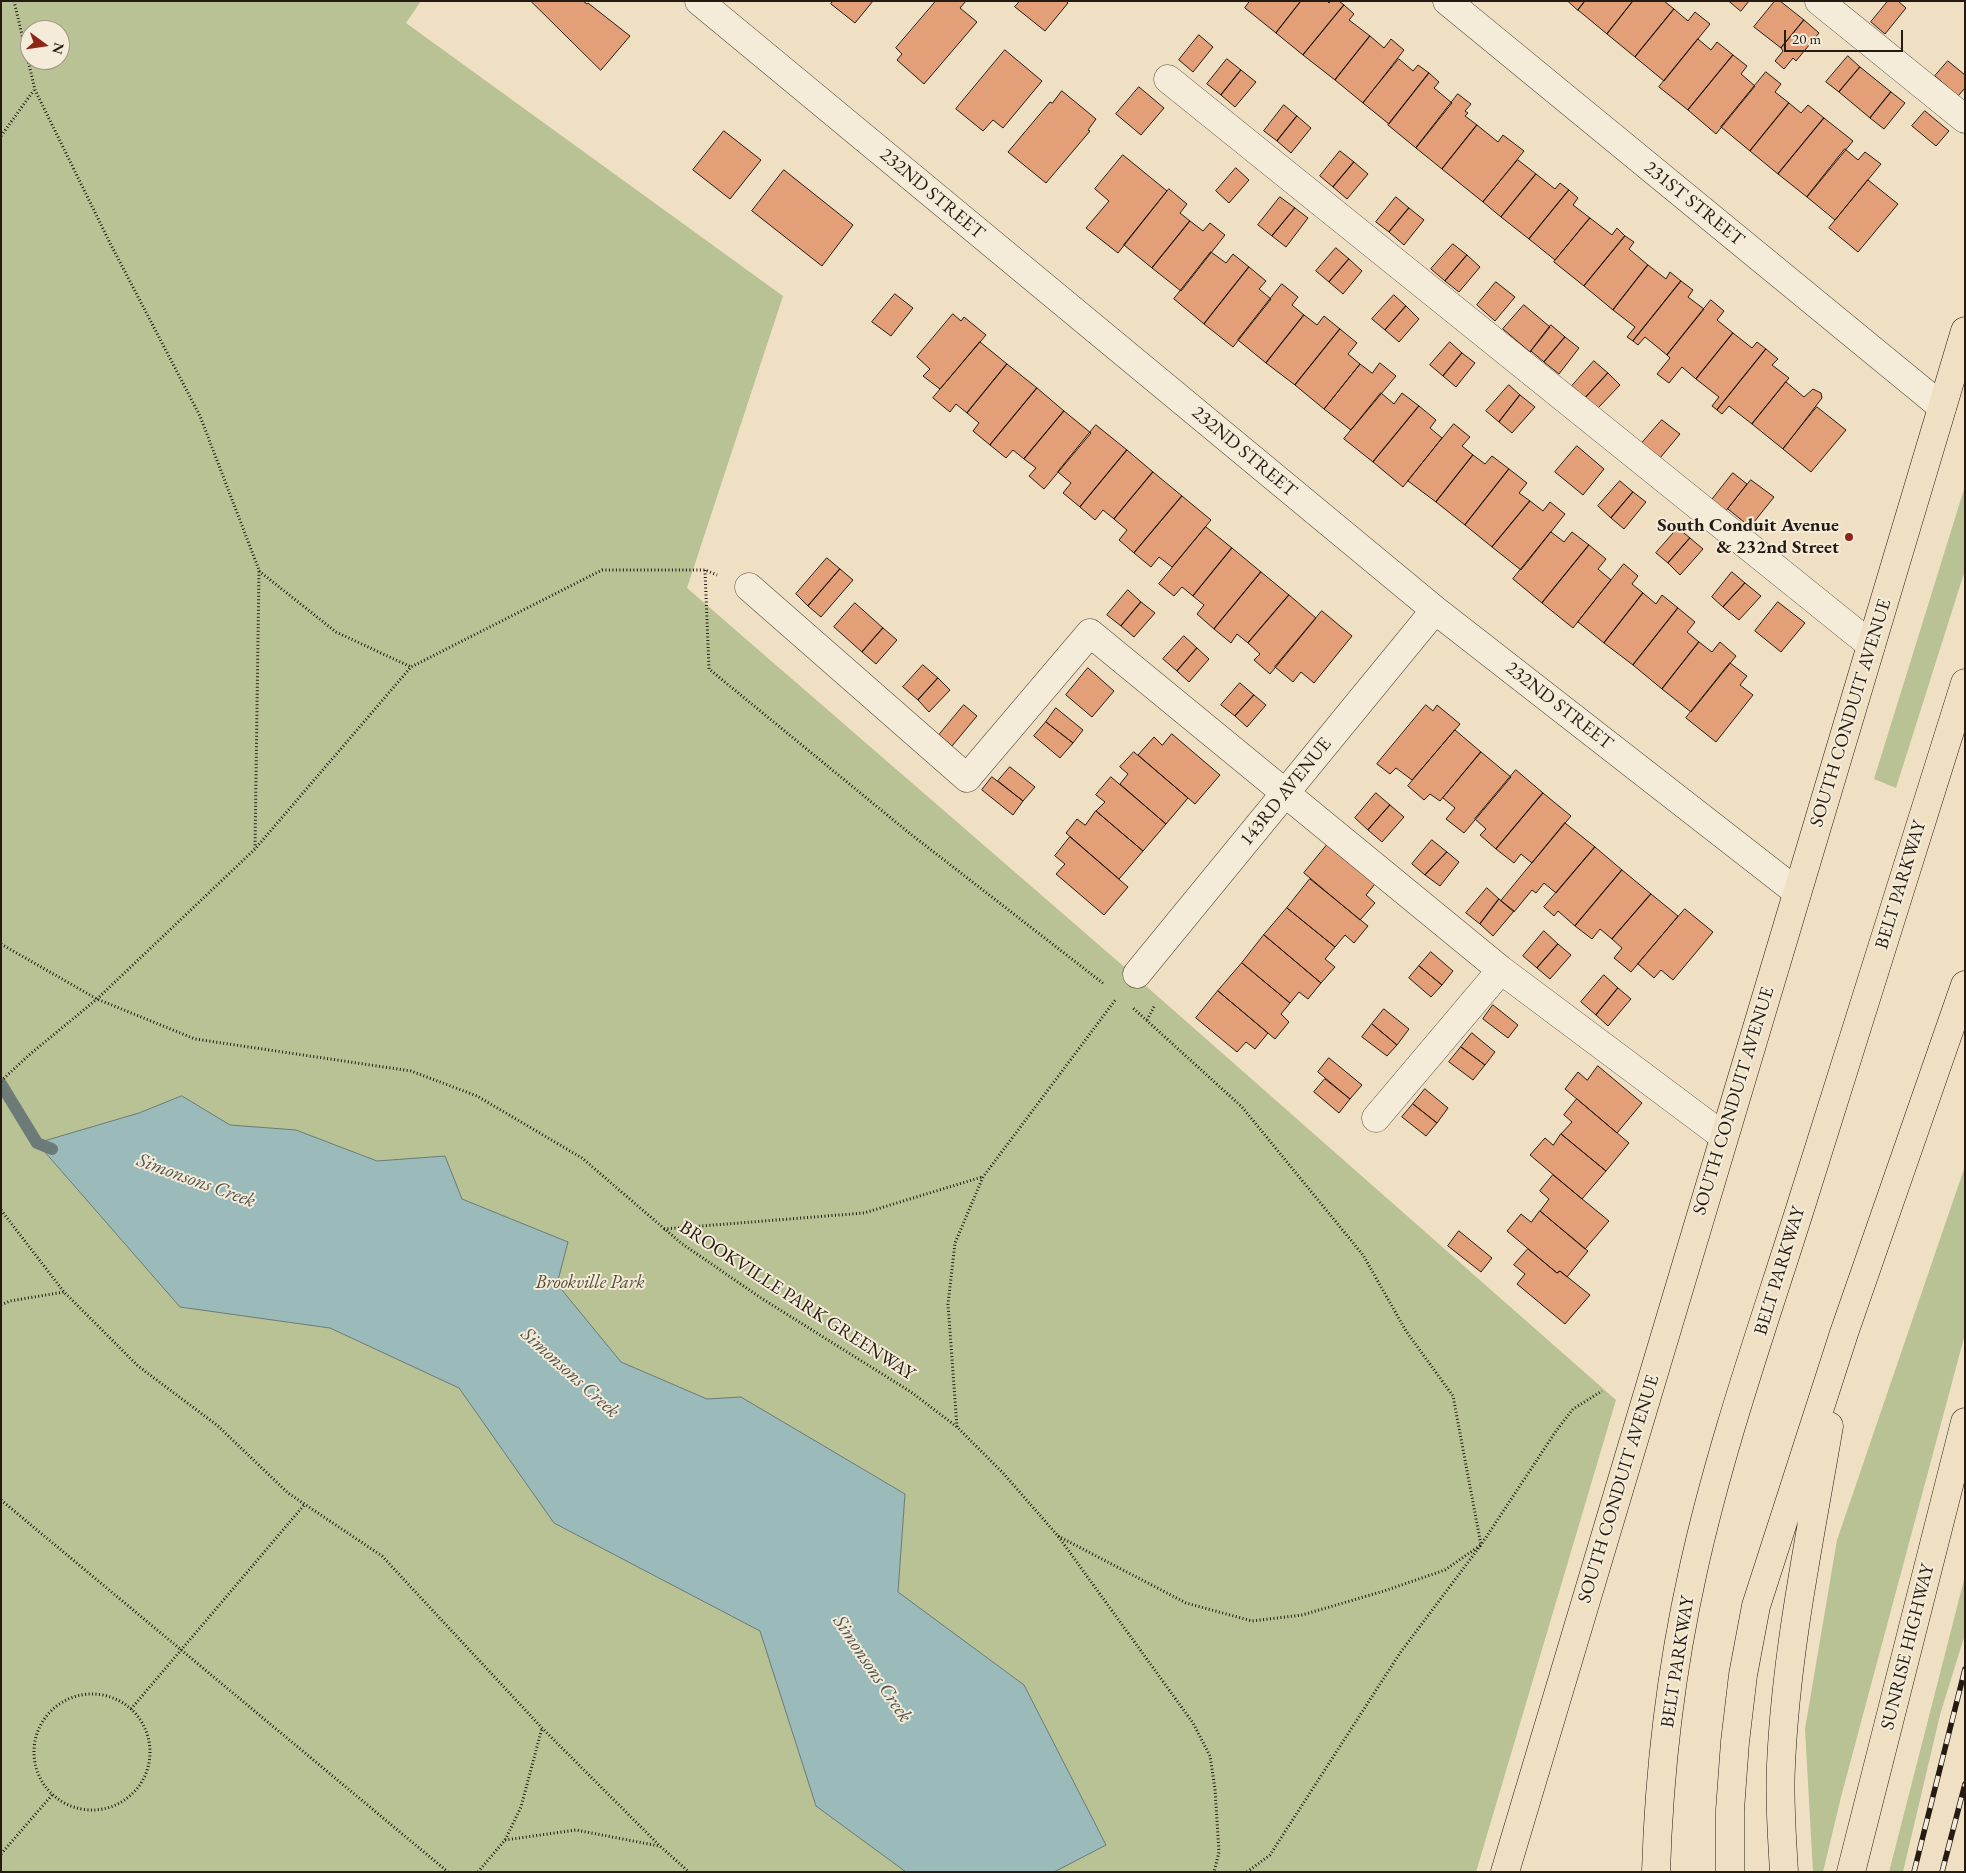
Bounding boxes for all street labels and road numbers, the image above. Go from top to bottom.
street label: 232ND STREET [875,144,989,244]
street label: 231ST STREET [1639,157,1749,251]
street label: 232ND STREET [1187,402,1301,502]
street label: SOUTH CONDUIT AVENUE [1805,596,1897,830]
street label: 232ND STREET [1501,657,1617,755]
street label: 143RD AVENUE [1235,733,1337,851]
street label: BELT PARKWAY [1871,818,1931,952]
street label: SOUTH CONDUIT AVENUE [1688,984,1780,1218]
street label: BELT PARKWAY [1750,1204,1810,1338]
street label: BROOKVILLE PARK GREENWAY [675,1216,919,1386]
street label: SOUTH CONDUIT AVENUE [1573,1372,1665,1606]
street label: SUNRISE HIGHWAY [1876,1562,1940,1732]
street label: BELT PARKWAY [1656,1594,1700,1730]

